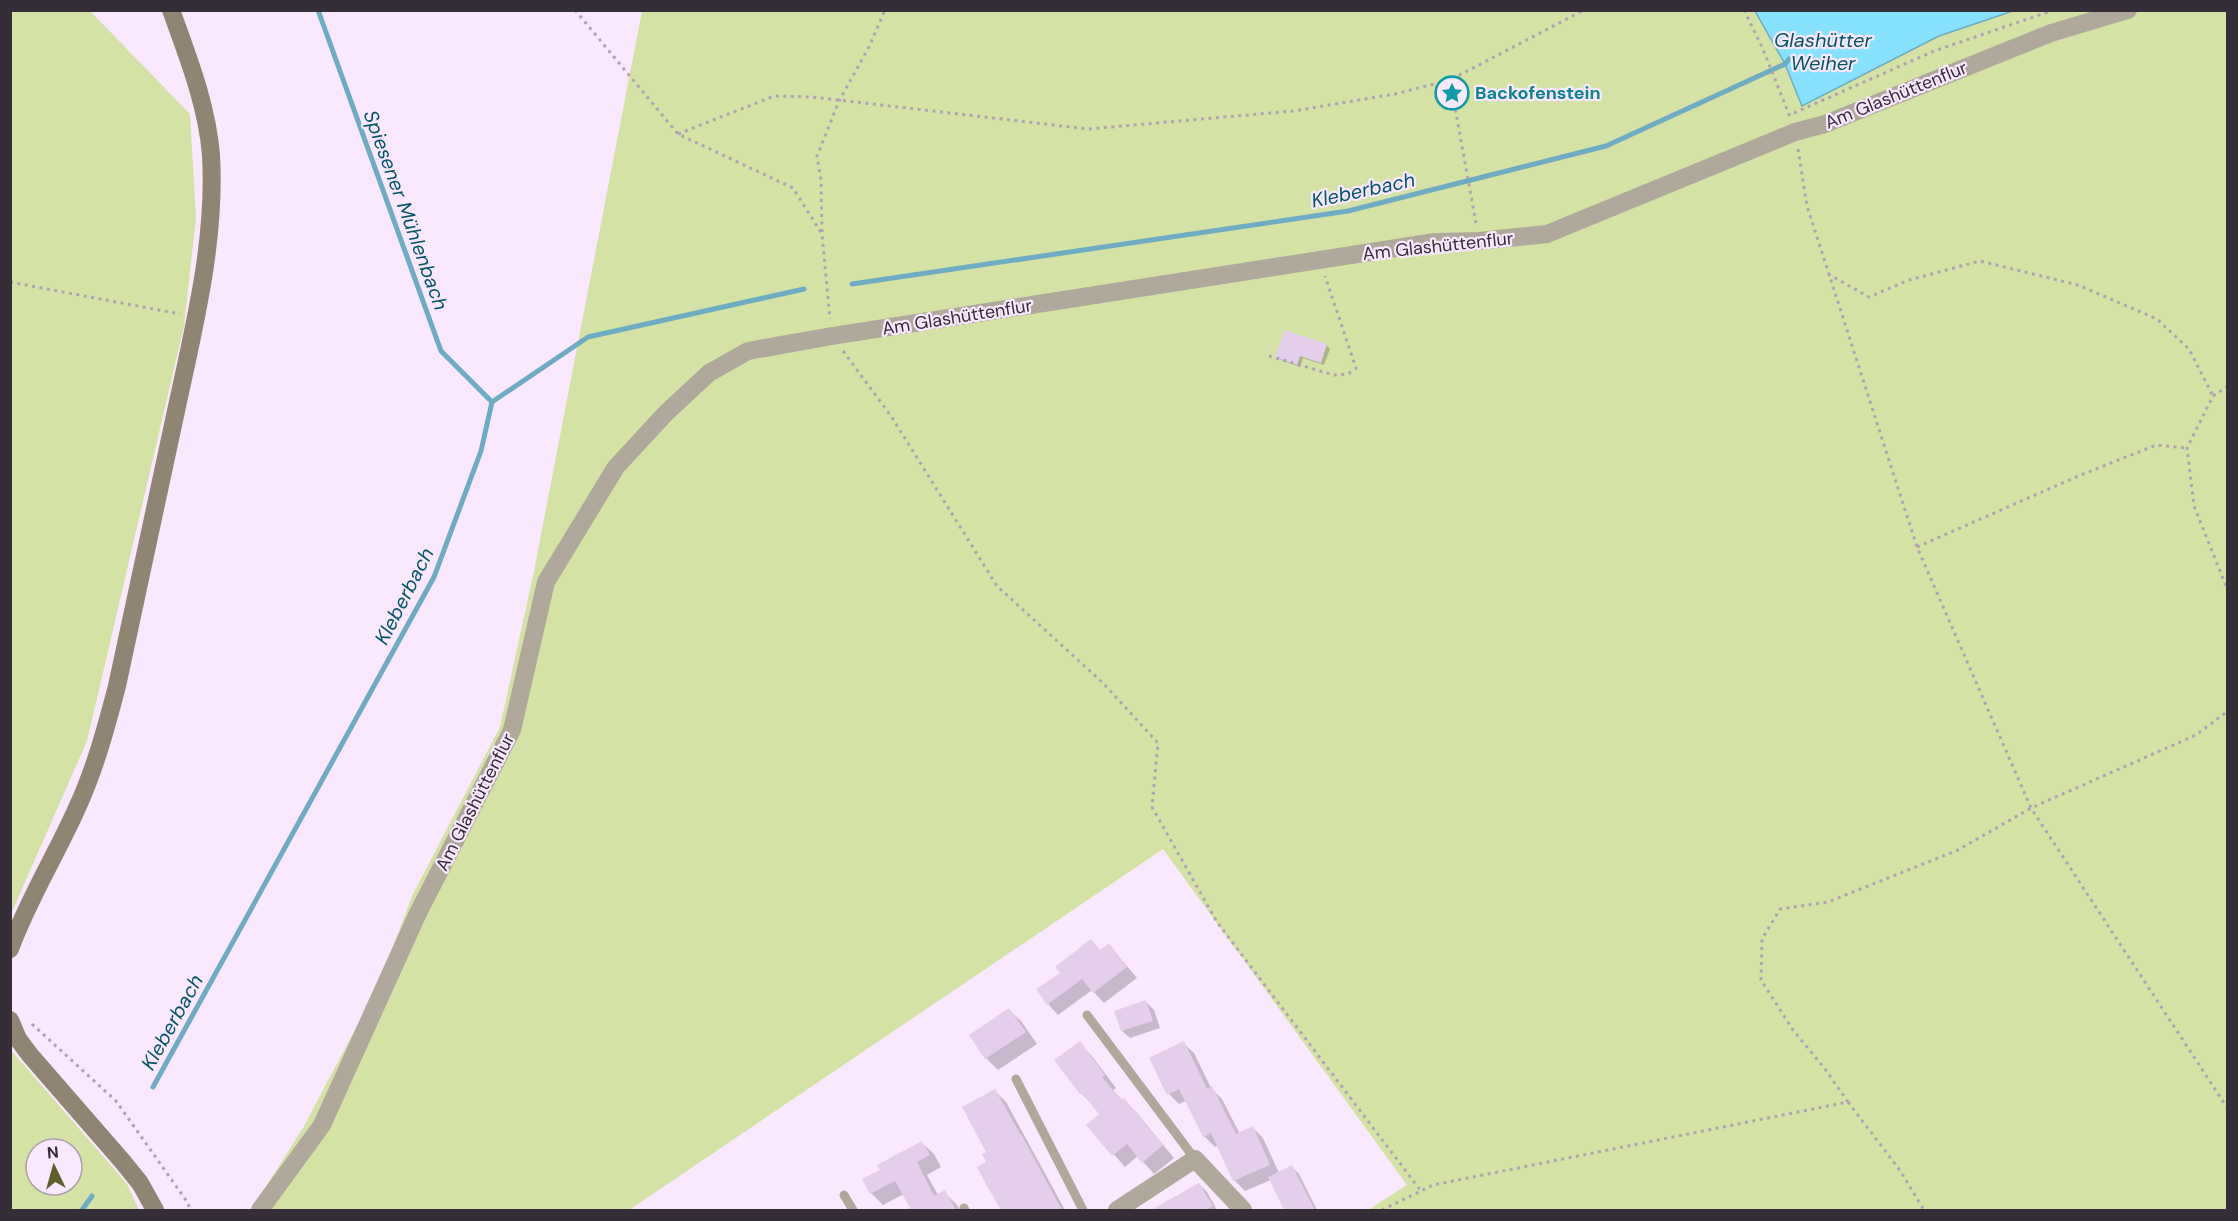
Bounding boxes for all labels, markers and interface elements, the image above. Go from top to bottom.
water label: Glashütter Weiher [1774,27,1872,76]
street label: Am Glashüttenflur [1821,55,1971,134]
place icon: Backofenstein [1434,75,1470,111]
place label: Backofenstein [1475,81,1601,105]
water label: Spiesener Mühlenbach [358,106,454,314]
water label: Kleberbach [1309,166,1417,214]
street label: Am Glashüttenflur [1361,226,1515,266]
street label: Am Glashüttenflur [880,293,1034,341]
water label: Kleberbach [369,543,439,649]
street label: Am Glashüttenflur [430,729,520,875]
water label: Kleberbach [135,970,209,1074]
north arrow [24,1137,84,1197]
text: N [46,1142,59,1164]

